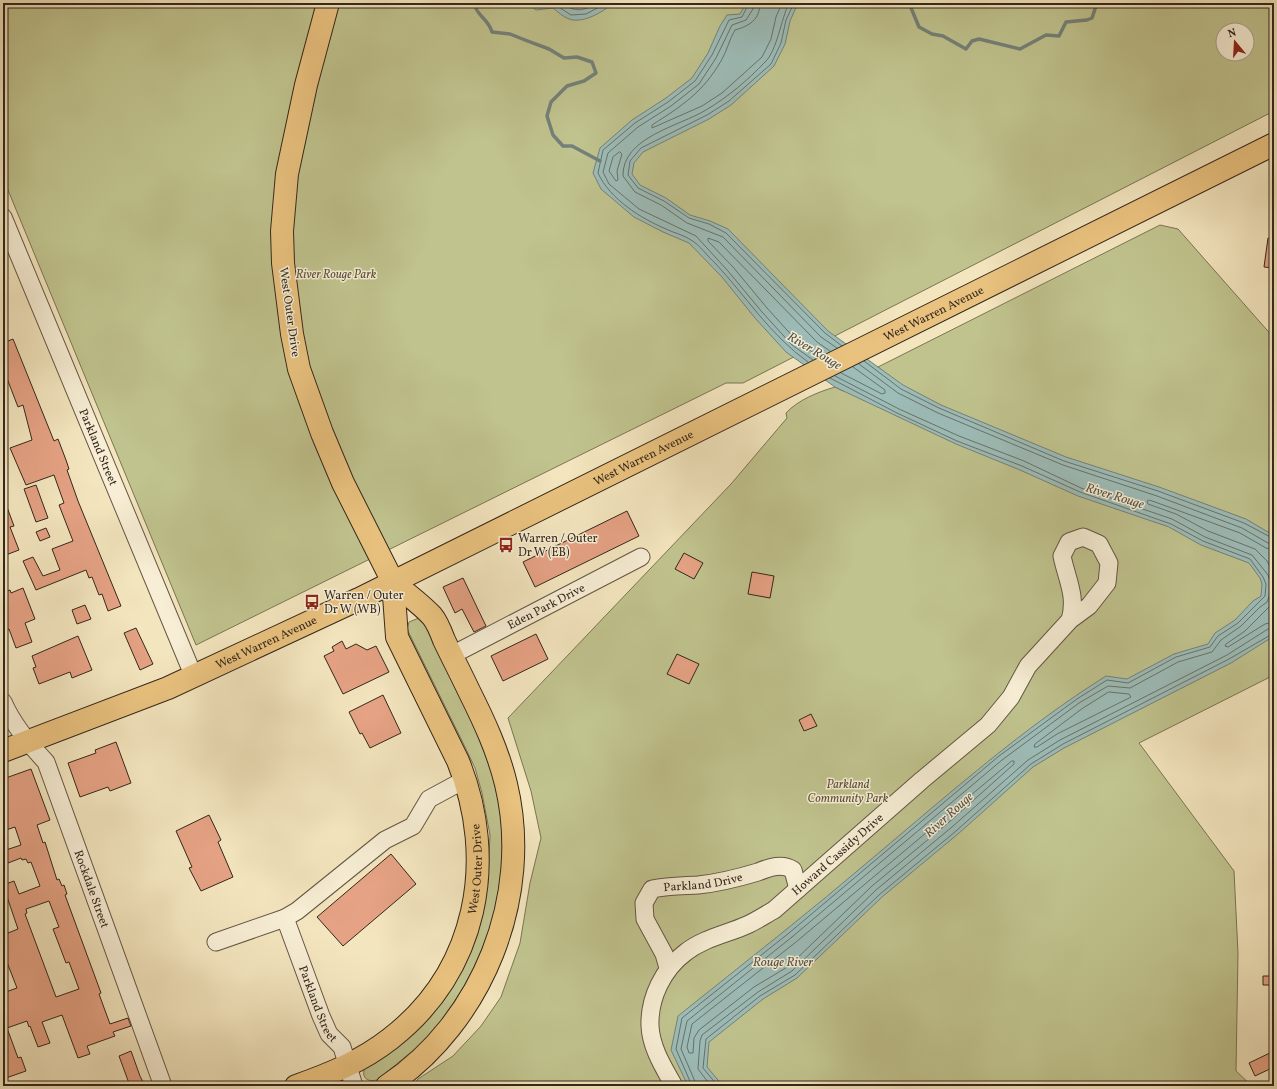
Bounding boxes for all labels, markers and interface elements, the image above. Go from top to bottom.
north arrow [1215,22,1255,62]
text: N [1226,26,1238,42]
street label: West Outer Drive [275,266,303,358]
park label: River Rouge Park [296,267,377,283]
street label: West Warren Avenue [881,282,987,346]
water label: River Rouge [783,328,845,375]
street label: Parkland Street [74,406,121,488]
street label: West Warren Avenue [591,427,697,490]
water label: River Rouge [1083,479,1146,514]
place label: Warren / Outer Dr W (EB) [518,531,598,561]
bus stop icon: Warren / Outer Dr W (EB) [497,536,515,554]
street label: Eden Park Drive [505,580,588,634]
place label: Warren / Outer Dr W (WB) [324,588,404,618]
bus stop icon: Warren / Outer Dr W (WB) [303,593,321,611]
street label: West Warren Avenue [213,613,320,674]
park label: Parkland Community Park [808,777,889,807]
water label: River Rouge [921,788,978,842]
street label: Howard Cassidy Drive [789,810,888,900]
street label: West Outer Drive [465,822,487,916]
street label: Rockdale Street [69,848,112,930]
street label: Parkland Drive [663,870,745,896]
water label: Rouge River [753,954,813,972]
street label: Parkland Street [294,963,340,1047]

